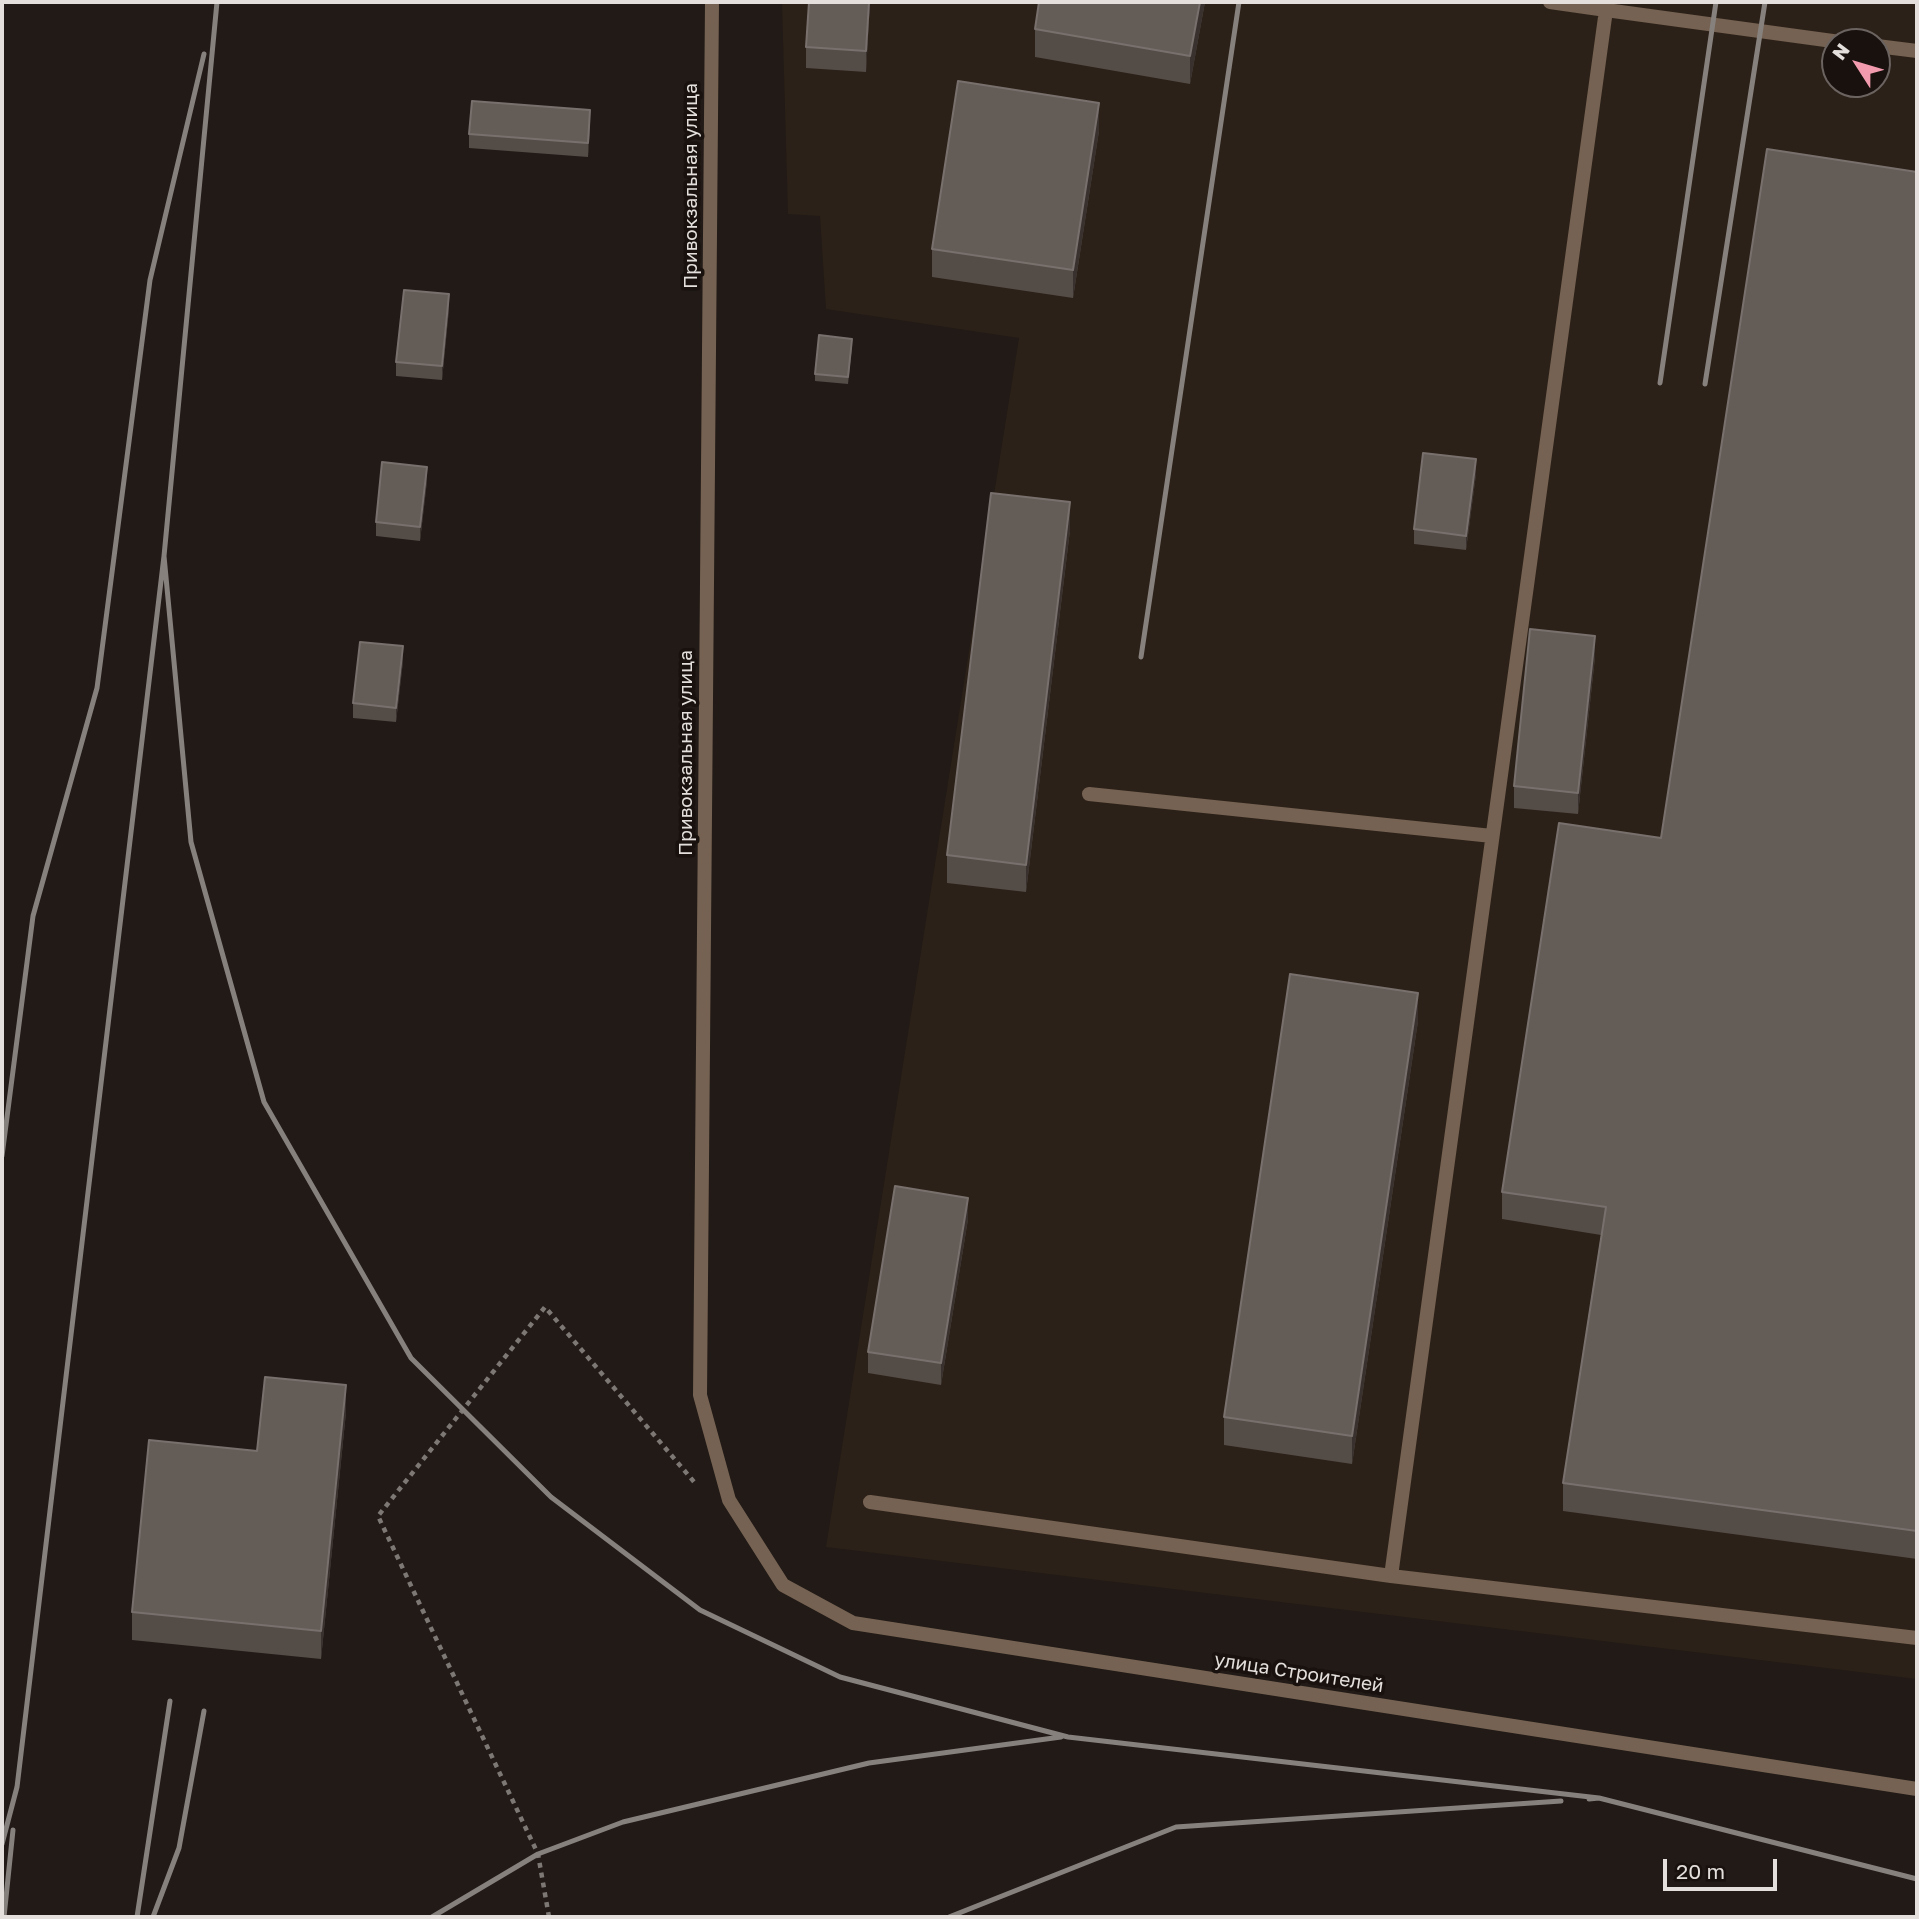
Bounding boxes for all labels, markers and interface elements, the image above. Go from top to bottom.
north arrow [1821,28,1891,98]
text: N [1827,39,1854,64]
street label: Привокзальная улица [680,83,702,289]
street label: Привокзальная улица [675,650,697,856]
street label: улица Строителей [1213,1648,1385,1698]
scale bar [1667,1846,1781,1890]
text: 20 m [1676,1858,1725,1884]

